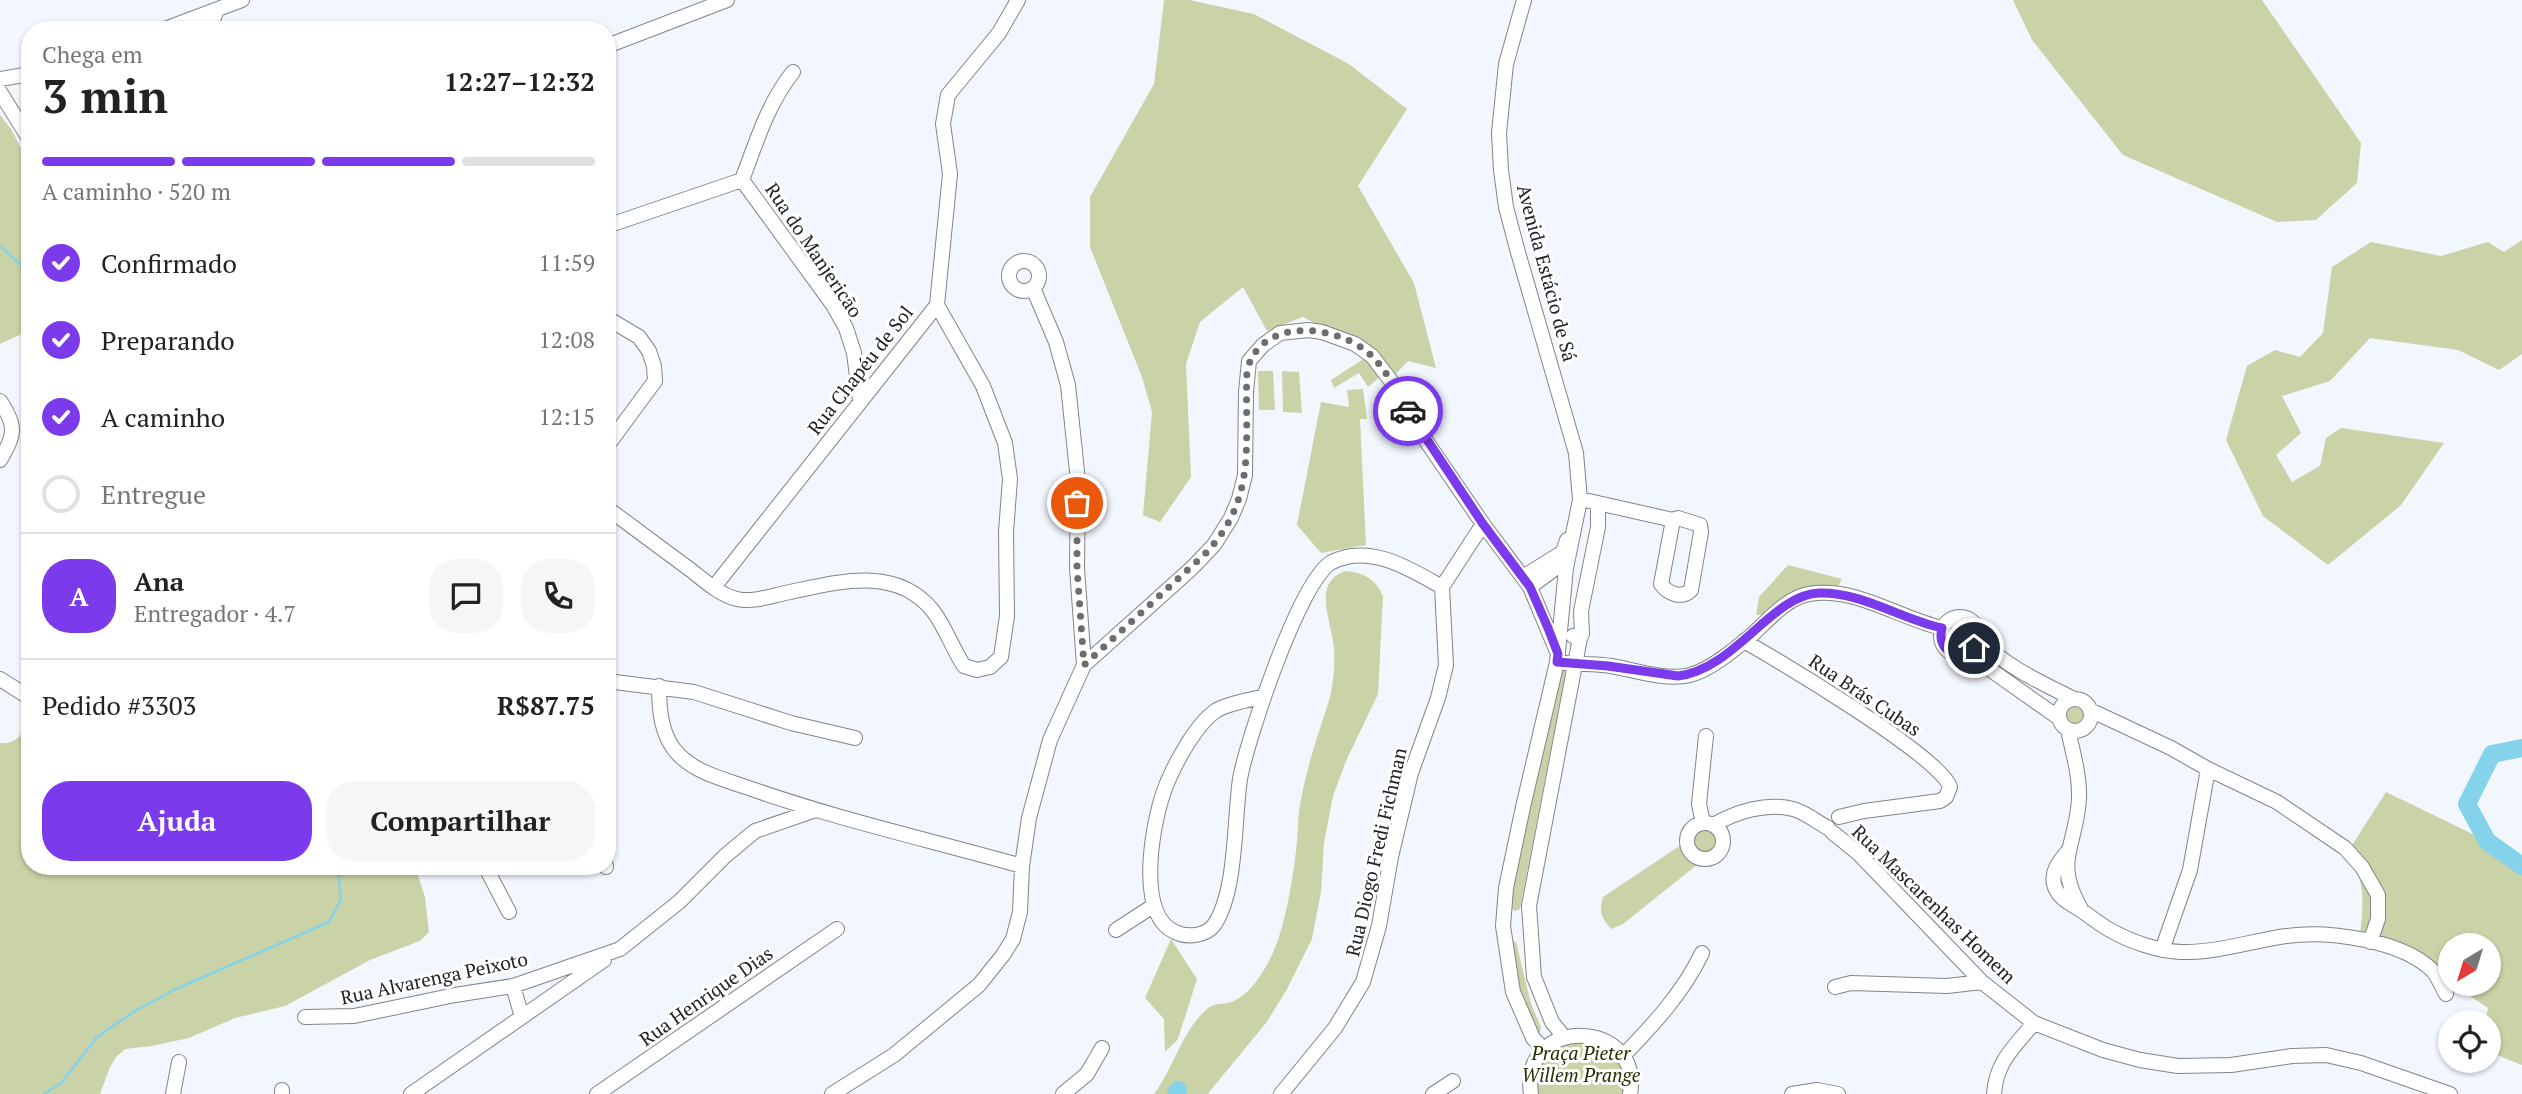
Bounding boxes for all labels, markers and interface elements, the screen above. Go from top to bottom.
text: Chega em [42,39,143,70]
text: 12:27–12:32 [444,64,595,98]
text: 3 min [42,65,168,126]
text: A caminho · 520 m [42,176,231,207]
street label: Rua do Manjericão [760,178,869,322]
street label: Avenida Estácio de Sá [1512,182,1583,365]
icon: check [42,244,80,282]
text: Confirmado [101,246,237,280]
text: 11:59 [538,247,595,278]
street label: Rua Chapéu de Sol [801,300,918,439]
icon: check [42,321,80,359]
text: Preparando [101,323,235,357]
text: 12:08 [538,324,595,355]
courier [1373,376,1443,446]
icon: car [1389,392,1427,430]
icon: check [42,398,80,436]
text: A caminho [101,400,225,434]
text: 12:15 [538,401,595,432]
pin [1047,473,1107,533]
text: Entregue [101,477,206,511]
icon: bag [1058,484,1096,522]
button: chat [429,559,503,633]
button: phone [521,559,595,633]
text: Ana [134,564,184,598]
text: A [70,579,88,613]
text: Entregador · 4.7 [134,598,296,629]
pin [1944,618,2004,678]
icon: home [1955,629,1993,667]
street label: Rua Brás Cubas [1804,648,1926,741]
text: Pedido #3303 [42,688,196,722]
text: R$87.75 [497,688,595,722]
street label: Rua Diogo Fredi Fichman [1339,745,1412,959]
button: Ajuda [42,781,312,861]
button: Compartilhar [326,781,595,861]
street label: Rua Mascarenhas Homem [1847,819,2022,989]
north arrow [2438,933,2501,996]
map controls [2438,933,2501,1073]
street label: Rua Henrique Dias [634,940,777,1051]
street label: Rua Alvarenga Peixoto [338,945,530,1010]
button: locate [2438,1010,2501,1073]
park label: Praça Pieter Willem Prange [1522,1040,1641,1087]

